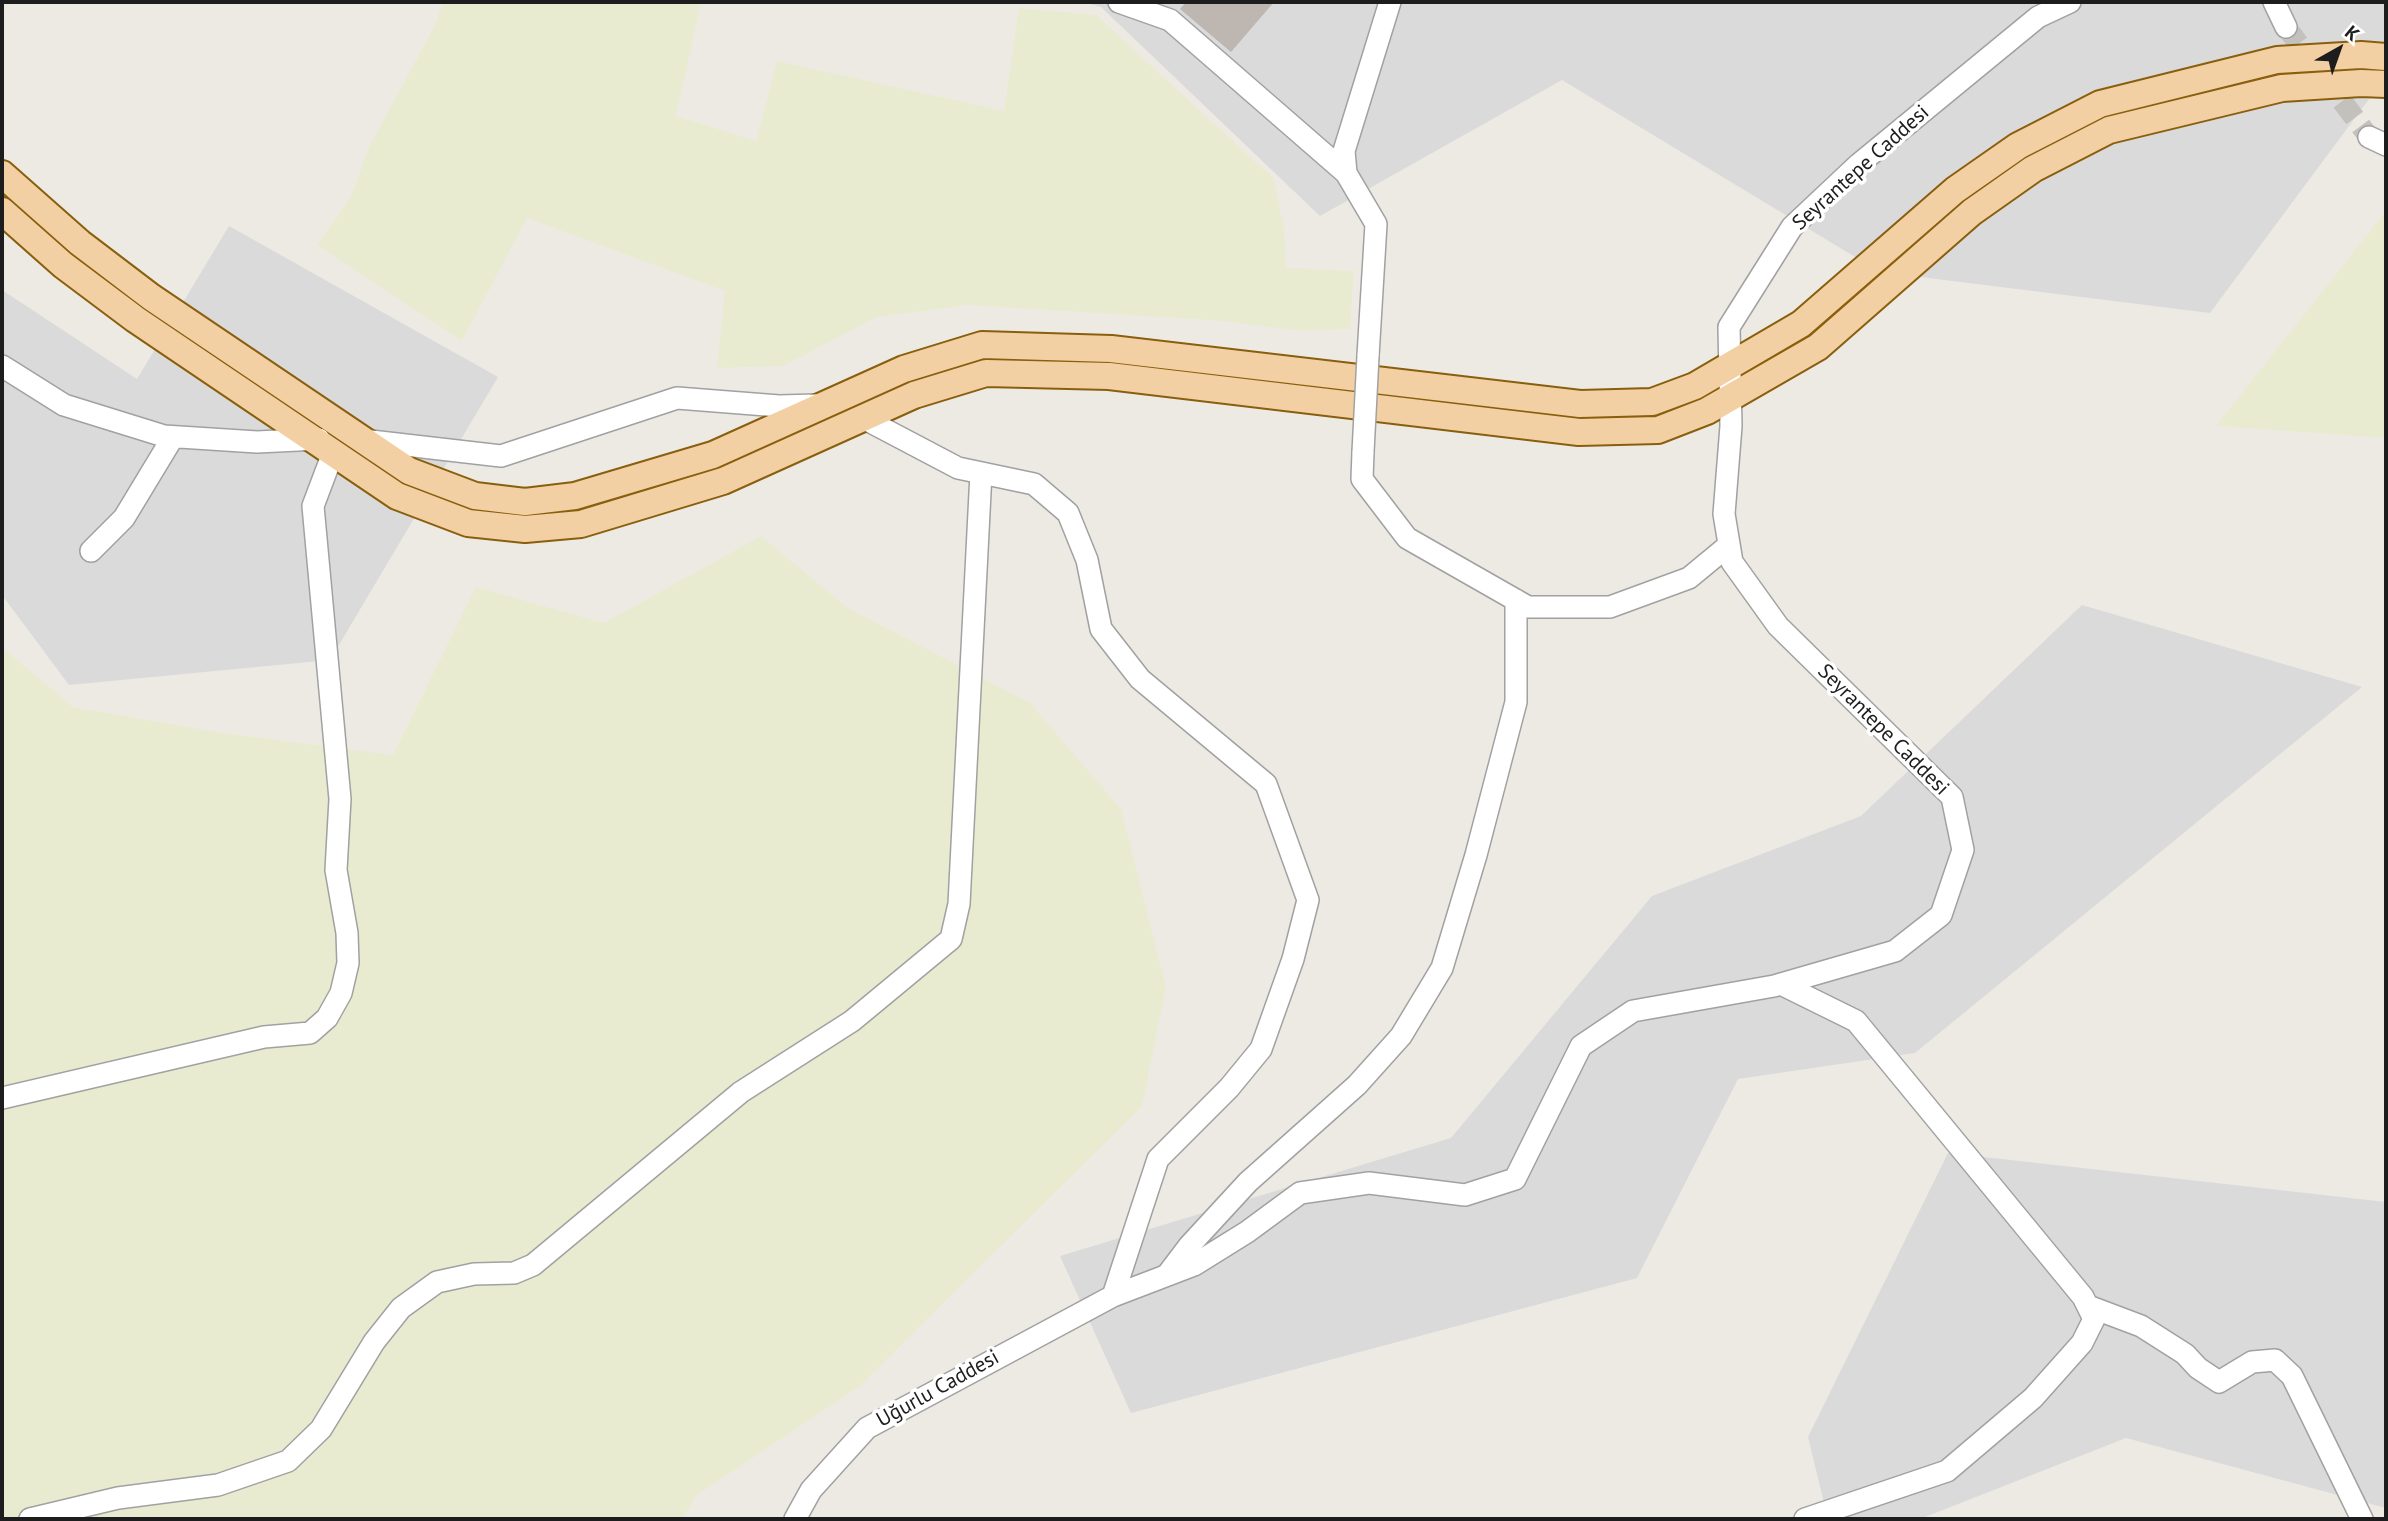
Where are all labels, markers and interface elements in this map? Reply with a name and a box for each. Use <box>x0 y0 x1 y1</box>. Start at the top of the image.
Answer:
north arrow <box>2304 14 2374 84</box>
text: K <box>2340 20 2365 46</box>
street label: Seyrantepe Caddesi <box>1787 100 1935 236</box>
street label: Seyrantepe Caddesi <box>1812 659 1954 801</box>
street label: Uğurlu Caddesi <box>872 1345 1004 1433</box>

